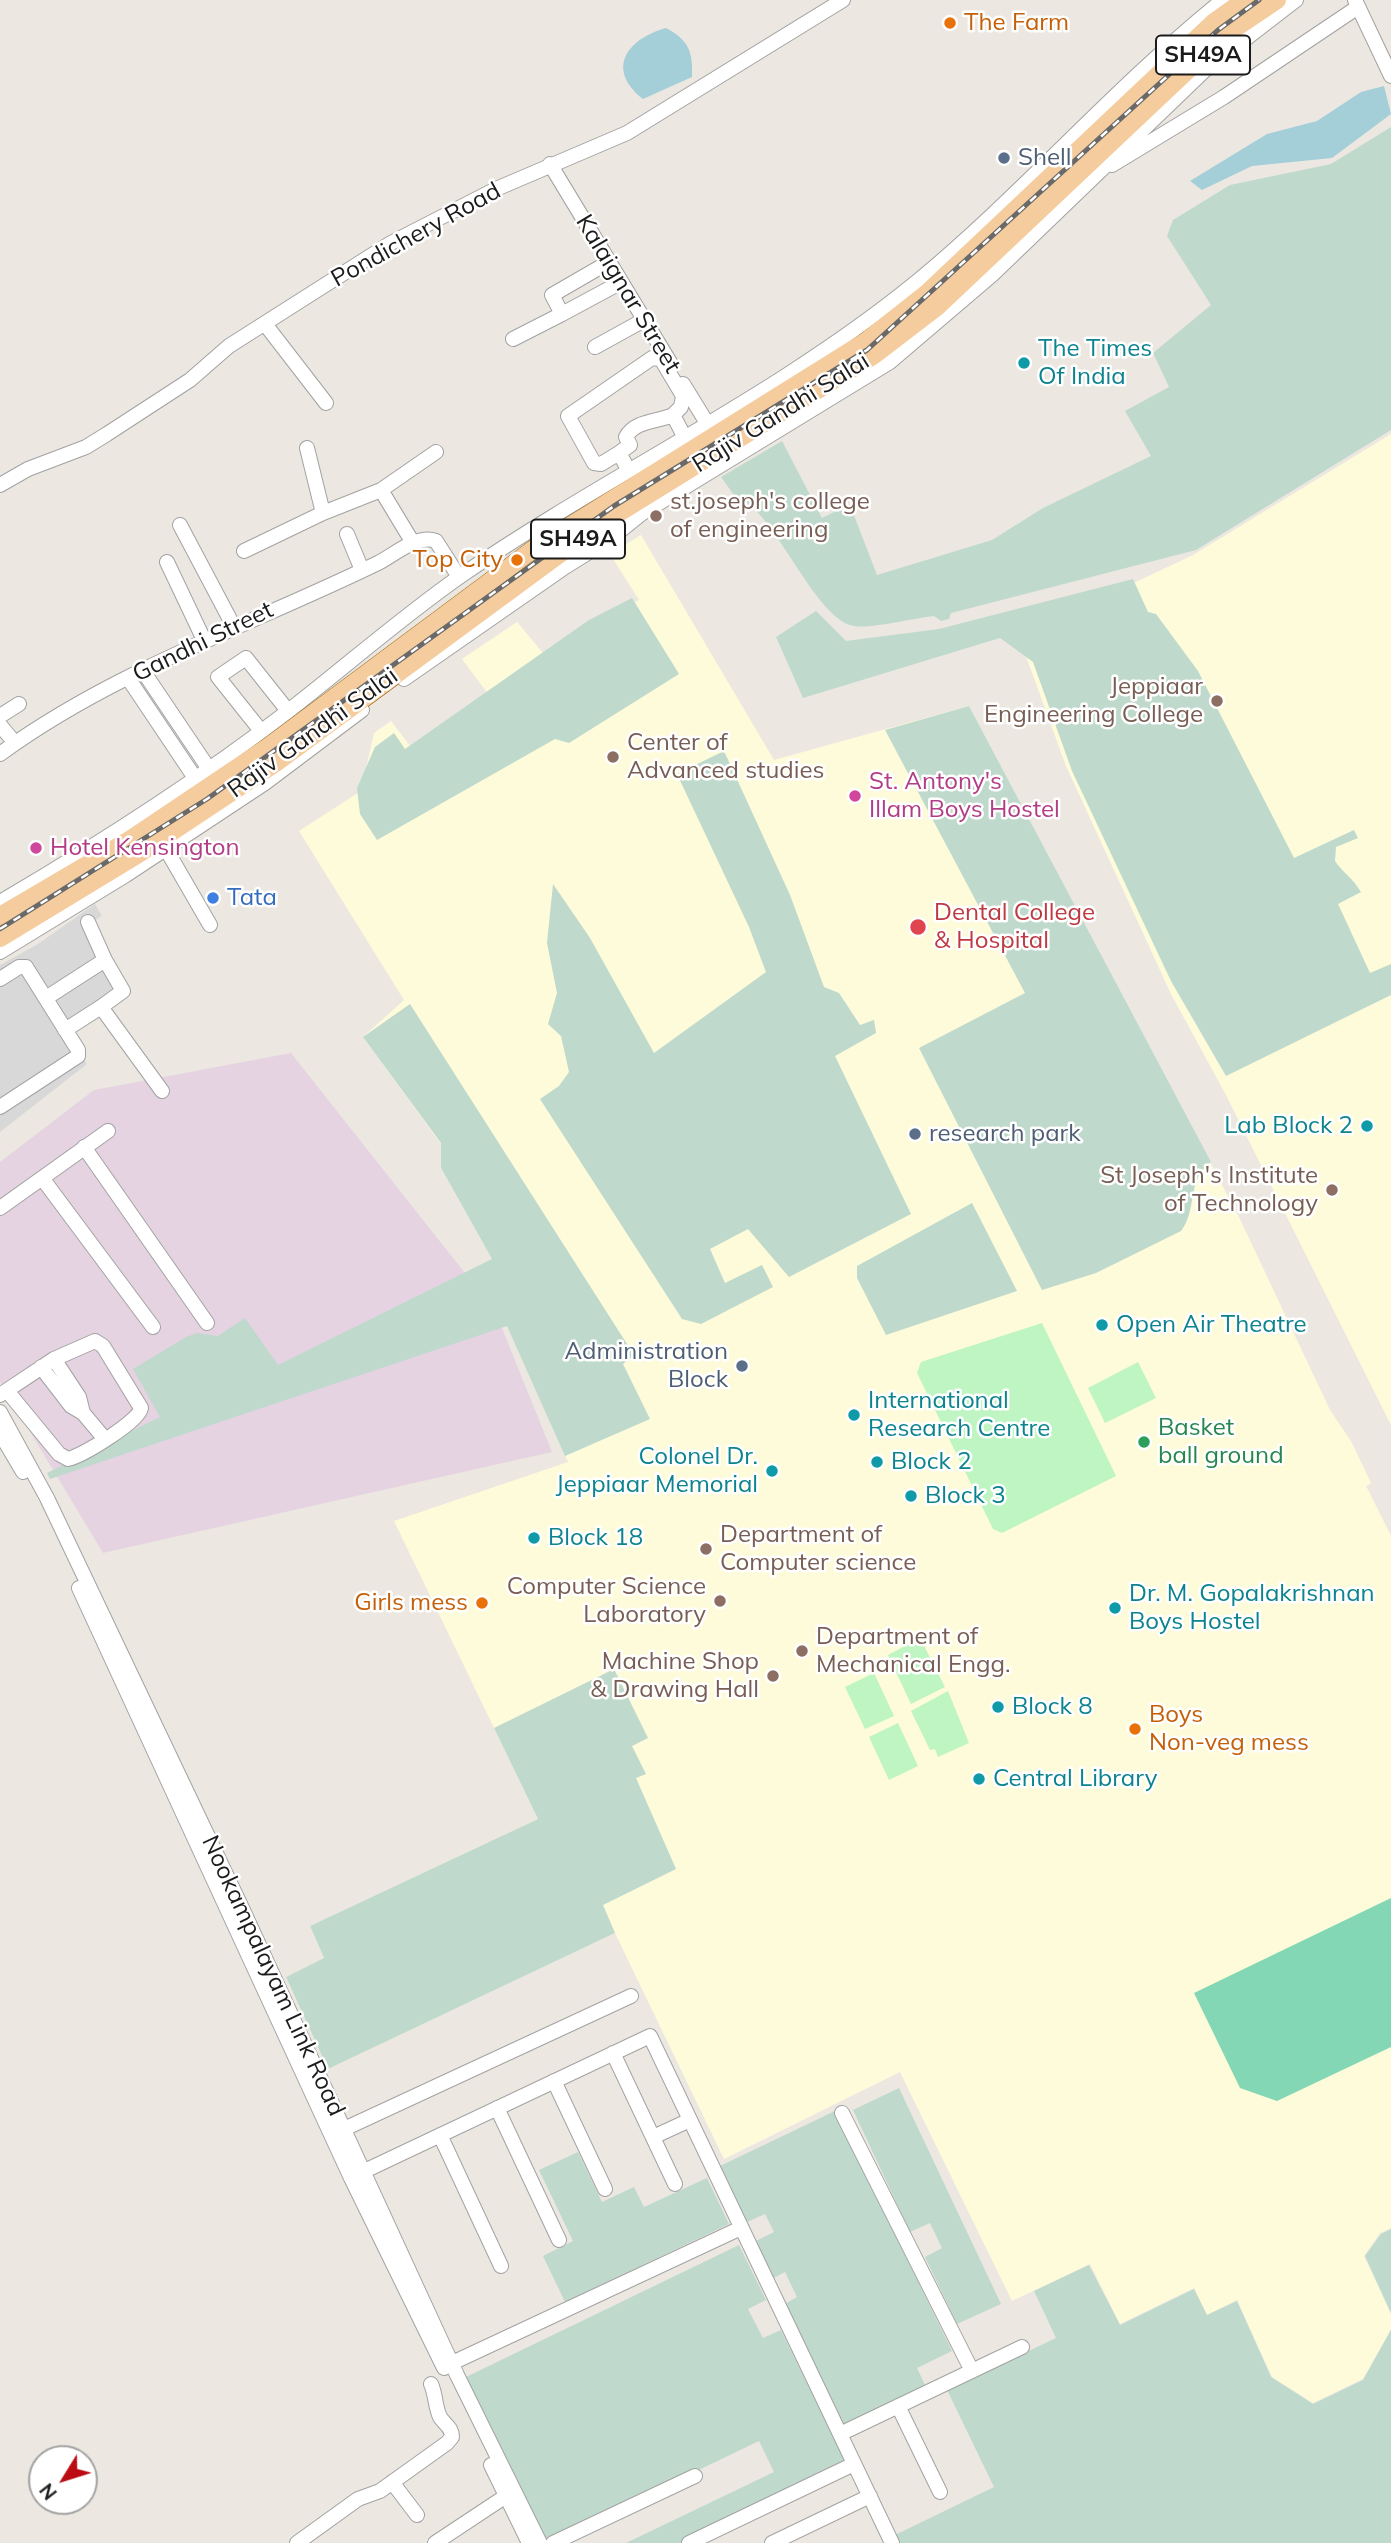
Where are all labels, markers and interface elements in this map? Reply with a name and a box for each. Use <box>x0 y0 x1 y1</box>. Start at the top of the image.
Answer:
place label: The Farm <box>964 9 1069 37</box>
marker: The Farm <box>942 15 958 31</box>
road number: SH49A <box>1156 36 1250 74</box>
place label: Shell <box>1018 144 1071 172</box>
marker: Shell <box>996 150 1012 166</box>
street label: Pondichery Road <box>326 177 506 293</box>
street label: Kalaignar Street <box>569 210 687 378</box>
place label: The Times Of India <box>1038 335 1152 391</box>
street label: Rajiv Gandhi Salai <box>687 347 875 479</box>
marker: The Times Of India <box>1016 355 1032 371</box>
place label: st.joseph's college of engineering <box>670 488 870 544</box>
marker: st.joseph's college of engineering <box>648 508 664 524</box>
road number: SH49A <box>531 520 625 558</box>
place label: Top City <box>413 546 503 574</box>
marker: Top City <box>509 552 525 568</box>
street label: Gandhi Street <box>128 596 278 688</box>
street label: Rajiv Gandhi Salai <box>222 662 404 804</box>
place label: Jeppiaar Engineering College <box>984 673 1203 729</box>
marker: Jeppiaar Engineering College <box>1209 693 1225 709</box>
place label: Center of Advanced studies <box>627 729 824 785</box>
marker: Center of Advanced studies <box>605 749 621 765</box>
place label: St. Antony's Illam Boys Hostel <box>869 768 1060 824</box>
marker: St. Antony's Illam Boys Hostel <box>847 788 863 804</box>
place label: Hotel Kensington <box>50 834 240 862</box>
marker: Hotel Kensington <box>28 840 44 856</box>
place label: Tata <box>227 884 277 912</box>
marker: Tata <box>205 890 221 906</box>
place label: Dental College & Hospital <box>934 899 1095 955</box>
marker: Dental College & Hospital <box>908 917 928 937</box>
place label: Lab Block 2 <box>1224 1112 1353 1140</box>
marker: Lab Block 2 <box>1359 1118 1375 1134</box>
place label: research park <box>929 1120 1081 1148</box>
marker: research park <box>907 1126 923 1142</box>
place label: St Joseph's Institute of Technology <box>1100 1162 1318 1218</box>
marker: St Joseph's Institute of Technology <box>1324 1182 1340 1198</box>
place label: Open Air Theatre <box>1116 1311 1307 1339</box>
marker: Open Air Theatre <box>1094 1317 1110 1333</box>
place label: Administration Block <box>564 1338 728 1394</box>
marker: Administration Block <box>734 1358 750 1374</box>
place label: International Research Centre <box>868 1387 1050 1443</box>
marker: International Research Centre <box>846 1407 862 1423</box>
place label: Basket ball ground <box>1158 1414 1284 1470</box>
marker: Basket ball ground <box>1136 1434 1152 1450</box>
place label: Colonel Dr. Jeppiaar Memorial <box>556 1443 758 1499</box>
place label: Block 2 <box>891 1448 972 1476</box>
marker: Block 2 <box>869 1454 885 1470</box>
marker: Colonel Dr. Jeppiaar Memorial <box>764 1463 780 1479</box>
place label: Block 3 <box>925 1482 1006 1510</box>
marker: Block 3 <box>903 1488 919 1504</box>
place label: Department of Computer science <box>720 1521 916 1577</box>
place label: Block 18 <box>548 1524 643 1552</box>
marker: Block 18 <box>526 1530 542 1546</box>
marker: Department of Computer science <box>698 1541 714 1557</box>
place label: Computer Science Laboratory <box>507 1573 706 1629</box>
place label: Dr. M. Gopalakrishnan Boys Hostel <box>1129 1580 1375 1636</box>
place label: Girls mess <box>354 1589 468 1617</box>
marker: Computer Science Laboratory <box>712 1593 728 1609</box>
marker: Girls mess <box>474 1595 490 1611</box>
marker: Dr. M. Gopalakrishnan Boys Hostel <box>1107 1600 1123 1616</box>
place label: Department of Mechanical Engg. <box>816 1623 1011 1679</box>
marker: Department of Mechanical Engg. <box>794 1643 810 1659</box>
place label: Machine Shop & Drawing Hall <box>590 1648 759 1704</box>
marker: Machine Shop & Drawing Hall <box>765 1668 781 1684</box>
place label: Block 8 <box>1012 1693 1093 1721</box>
marker: Block 8 <box>990 1699 1006 1715</box>
place label: Boys Non-veg mess <box>1149 1701 1309 1757</box>
marker: Boys Non-veg mess <box>1127 1721 1143 1737</box>
place label: Central Library <box>993 1765 1157 1793</box>
marker: Central Library <box>971 1771 987 1787</box>
street label: Nookampalayam Link Road <box>195 1831 351 2121</box>
north arrow <box>28 2445 98 2515</box>
text: N <box>34 2479 62 2505</box>

